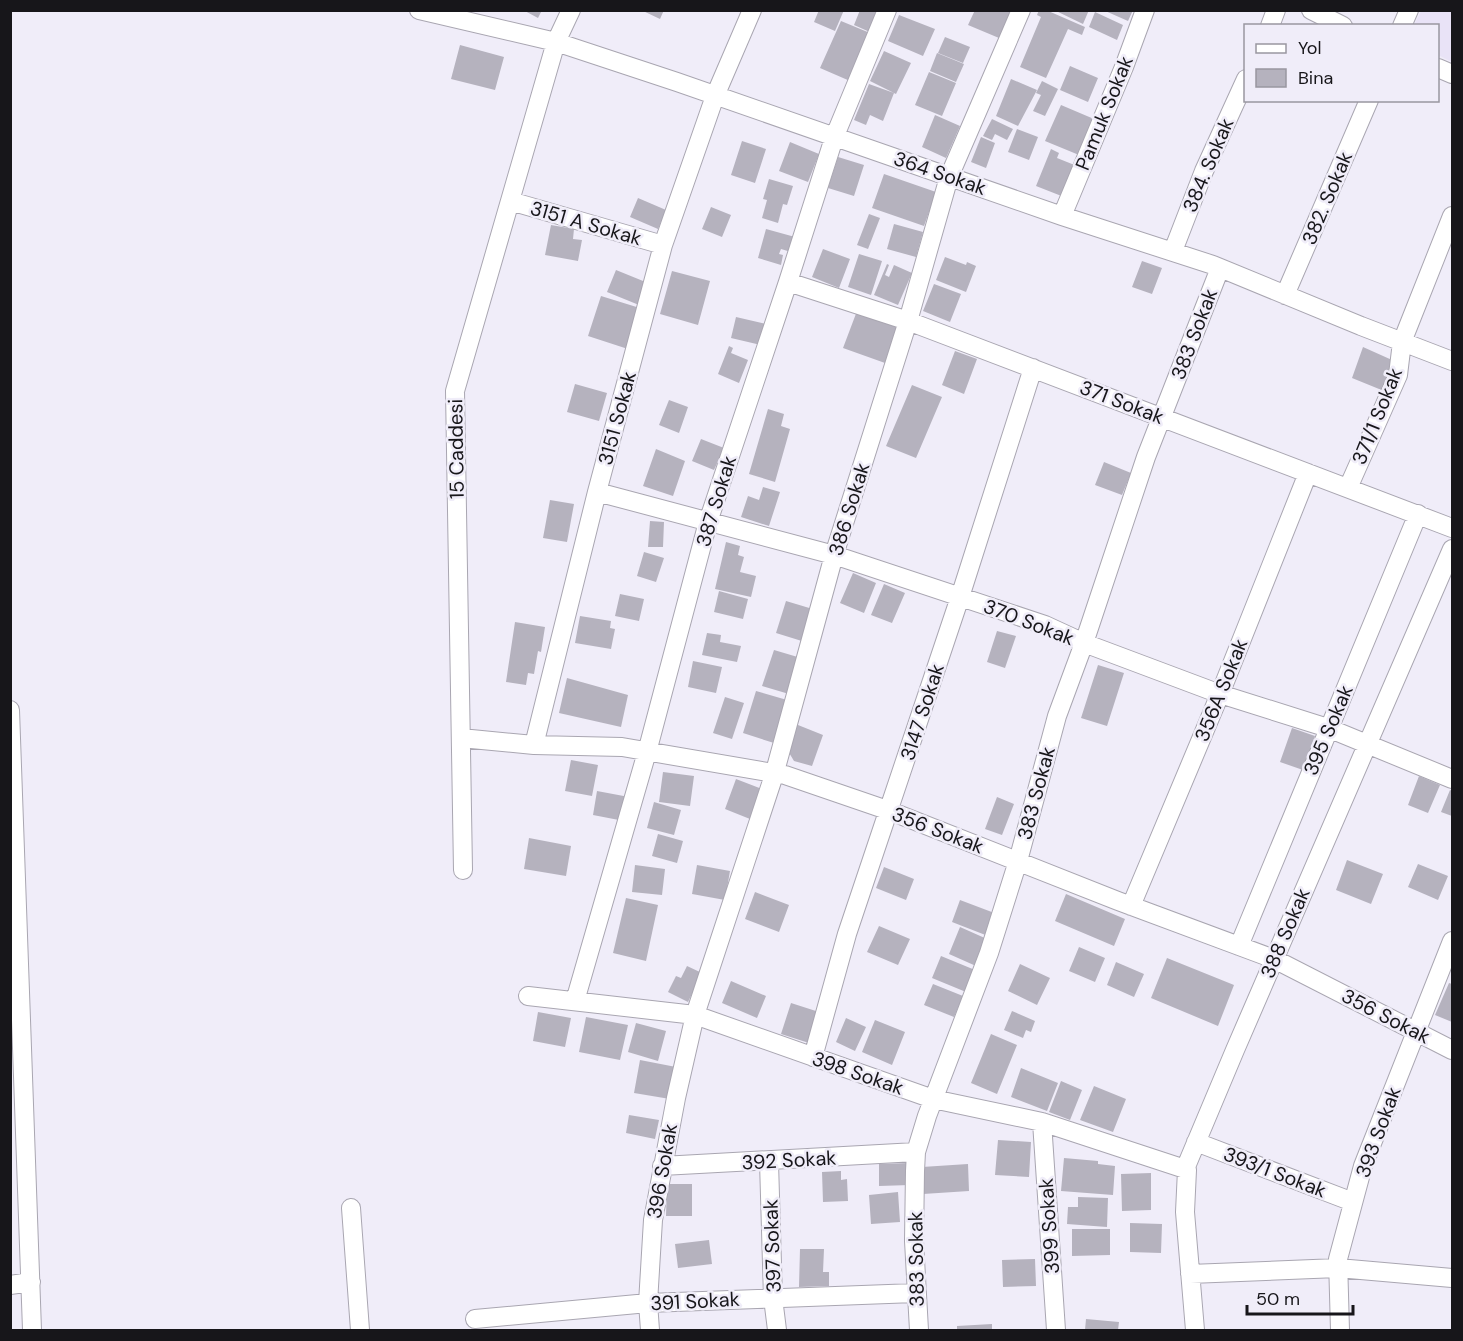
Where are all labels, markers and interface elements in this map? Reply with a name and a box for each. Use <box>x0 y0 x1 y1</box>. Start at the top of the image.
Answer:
legend <box>1244 24 1439 102</box>
text: Yol <box>1298 36 1322 60</box>
street label: Pamuk Sokak <box>1069 52 1139 174</box>
text: Bina <box>1298 66 1333 90</box>
street label: 384. Sokak <box>1177 114 1239 216</box>
street label: 364 Sokak <box>890 145 990 201</box>
street label: 382. Sokak <box>1296 147 1358 249</box>
street label: 3151 A Sokak <box>527 195 645 251</box>
street label: 383 Sokak <box>1165 285 1223 383</box>
street label: 371/1 Sokak <box>1346 364 1408 468</box>
street label: 3151 Sokak <box>592 368 642 468</box>
street label: 371 Sokak <box>1076 374 1168 430</box>
street label: 15 Caddesi <box>442 399 470 499</box>
street label: 387 Sokak <box>690 452 742 550</box>
street label: 386 Sokak <box>822 459 876 559</box>
street label: 370 Sokak <box>980 593 1078 651</box>
street label: 356A Sokak <box>1189 635 1253 745</box>
street label: 3147 Sokak <box>894 660 950 764</box>
street label: 395 Sokak <box>1297 681 1359 779</box>
street label: 383 Sokak <box>1011 743 1061 843</box>
street label: 356 Sokak <box>888 801 988 859</box>
street label: 388 Sokak <box>1254 884 1316 982</box>
street label: 356 Sokak <box>1337 983 1435 1049</box>
street label: 398 Sokak <box>809 1045 907 1101</box>
street label: 393 Sokak <box>1350 1083 1406 1181</box>
street label: 396 Sokak <box>641 1121 683 1221</box>
street label: 393/1 Sokak <box>1220 1140 1330 1204</box>
street label: 392 Sokak <box>741 1145 837 1175</box>
street label: 399 Sokak <box>1033 1177 1065 1275</box>
street label: 397 Sokak <box>757 1199 787 1293</box>
street label: 383 Sokak <box>902 1211 930 1307</box>
scale bar <box>1247 1278 1354 1316</box>
street label: 391 Sokak <box>650 1286 740 1316</box>
text: 50 m <box>1256 1287 1300 1311</box>

